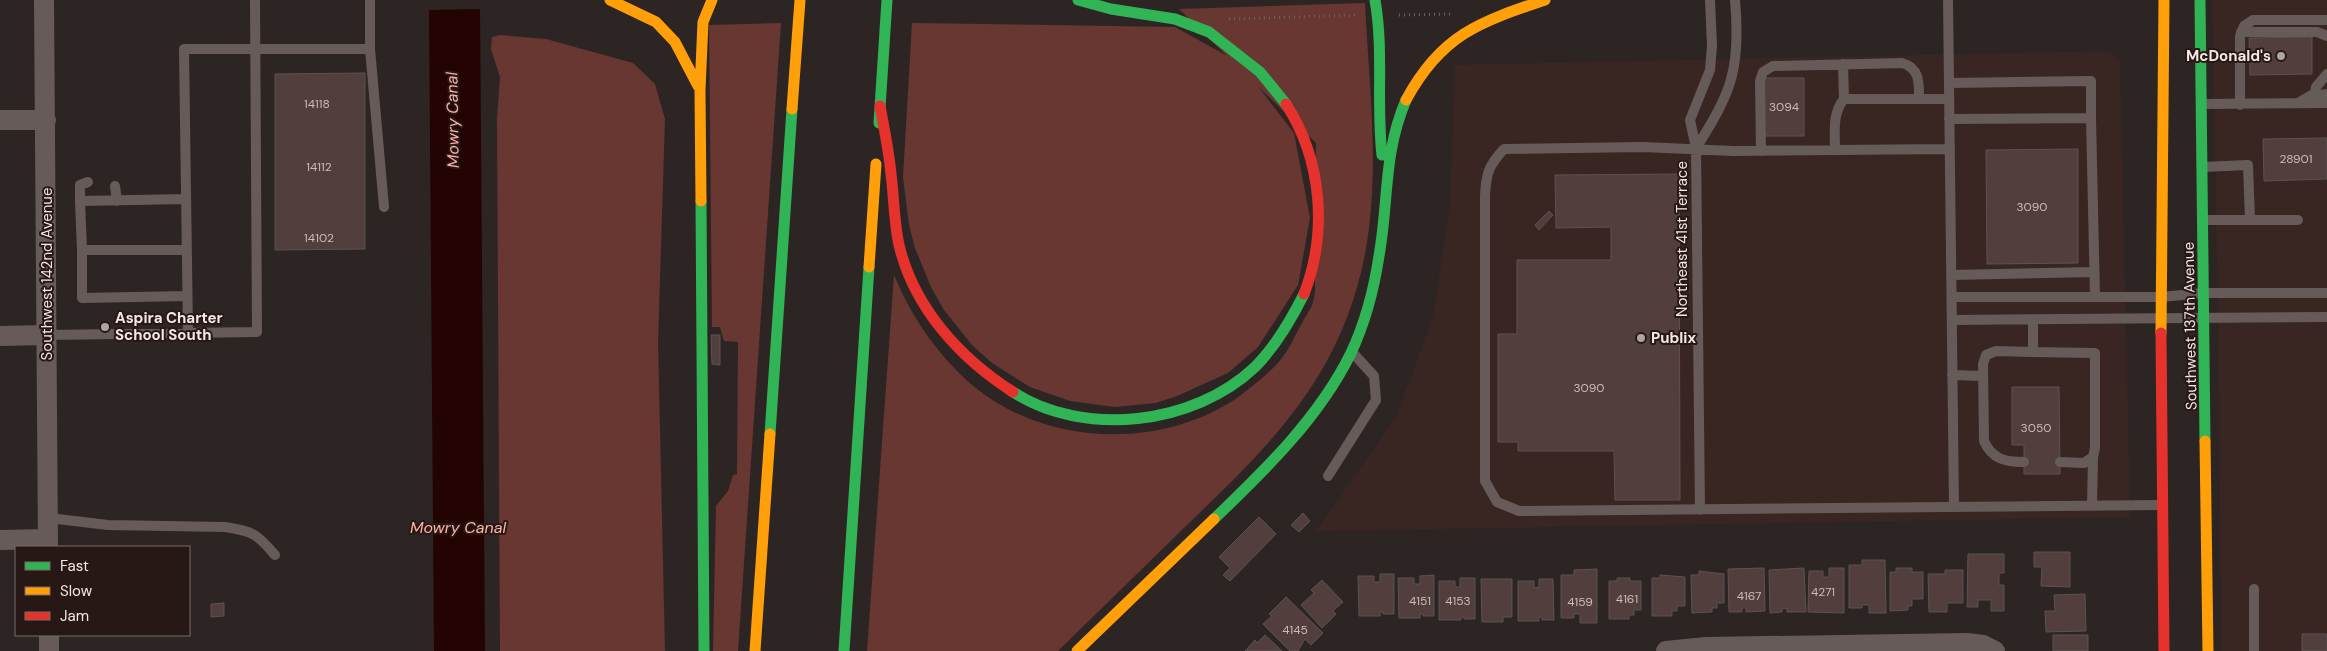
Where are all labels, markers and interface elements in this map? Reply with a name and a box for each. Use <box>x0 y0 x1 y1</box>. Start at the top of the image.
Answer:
place label: McDonald's <box>2186 46 2271 66</box>
marker: McDonald's <box>2275 50 2287 62</box>
water label: Mowry Canal <box>441 71 464 168</box>
house number: 14118 <box>304 96 330 112</box>
house number: 3094 <box>1769 99 1799 115</box>
house number: 28901 <box>2279 151 2313 167</box>
house number: 14112 <box>306 159 332 175</box>
street label: Northeast 41st Terrace <box>1672 161 1692 317</box>
street label: Southwest 142nd Avenue <box>37 188 57 360</box>
house number: 3090 <box>2016 199 2048 215</box>
house number: 14102 <box>304 230 334 246</box>
street label: Southwest 137th Avenue <box>2179 242 2201 410</box>
place label: Aspira Charter School South <box>115 308 223 345</box>
marker: Aspira Charter School South <box>99 321 111 333</box>
place label: Publix <box>1651 328 1696 348</box>
marker: Publix <box>1635 332 1647 344</box>
house number: 3090 <box>1573 380 1605 396</box>
house number: 3050 <box>2021 420 2051 436</box>
water label: Mowry Canal <box>410 517 506 538</box>
legend <box>15 546 190 636</box>
text: Fast <box>60 556 89 576</box>
text: Slow <box>60 581 93 601</box>
house number: 4271 <box>1811 584 1835 600</box>
house number: 4167 <box>1737 588 1761 604</box>
house number: 4161 <box>1616 591 1638 607</box>
house number: 4151 <box>1409 593 1431 609</box>
house number: 4153 <box>1445 593 1471 609</box>
house number: 4159 <box>1567 594 1593 610</box>
text: Jam <box>60 606 89 626</box>
house number: 4145 <box>1282 622 1308 638</box>

